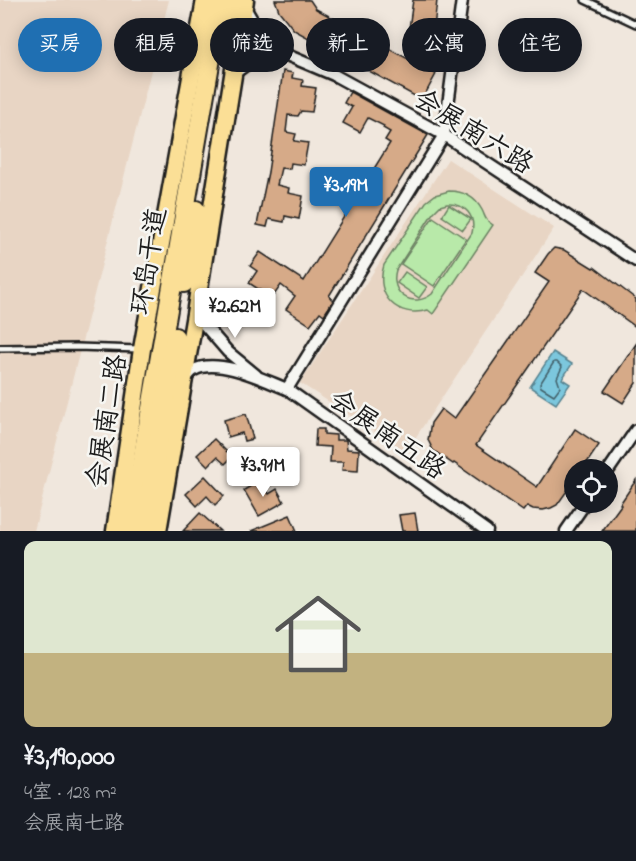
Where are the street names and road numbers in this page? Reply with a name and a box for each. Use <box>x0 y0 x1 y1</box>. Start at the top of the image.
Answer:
street label: 会展南六路 <box>405 81 540 185</box>
street label: 环岛干道 <box>123 205 178 318</box>
street label: 会展南二路 <box>79 352 138 491</box>
street label: 会展南五路 <box>320 381 453 491</box>

